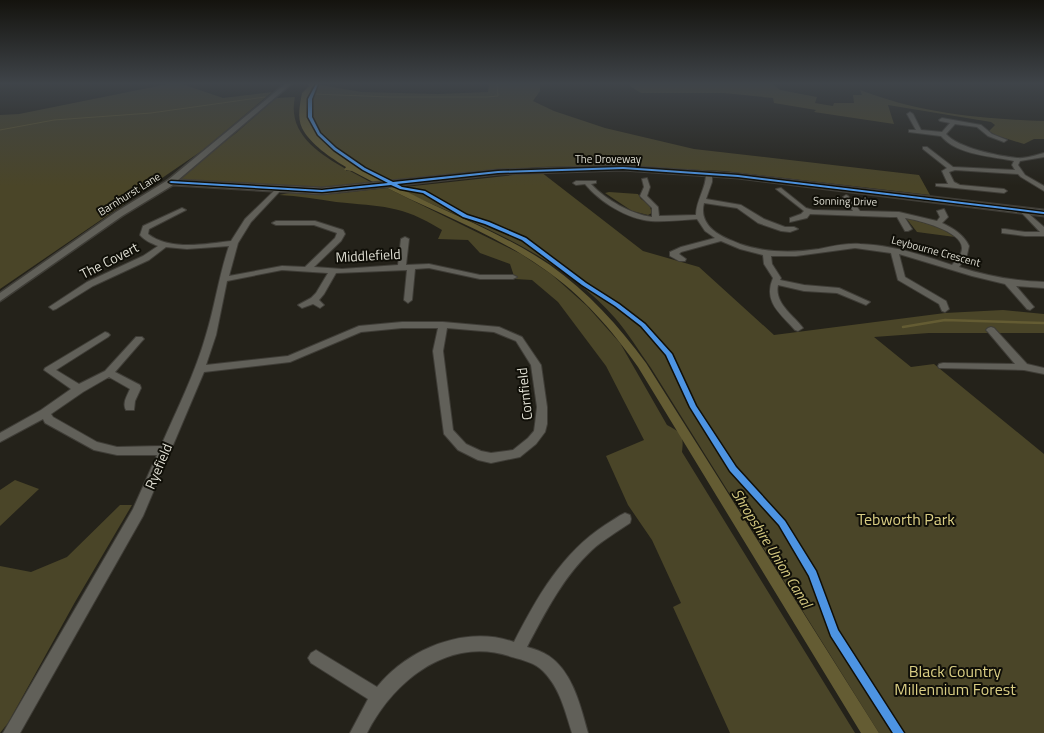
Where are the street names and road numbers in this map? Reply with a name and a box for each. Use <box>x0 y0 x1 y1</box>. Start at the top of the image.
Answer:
street label: The Droveway <box>575 151 642 167</box>
street label: Barnhurst Lane <box>95 168 164 220</box>
street label: Sonning Drive <box>813 192 878 210</box>
street label: Leybourne Crescent <box>890 231 982 271</box>
street label: The Covert <box>76 236 142 284</box>
street label: Middlefield <box>335 243 401 267</box>
street label: Cornfield <box>511 367 537 421</box>
street label: Ryefield <box>139 440 177 492</box>

